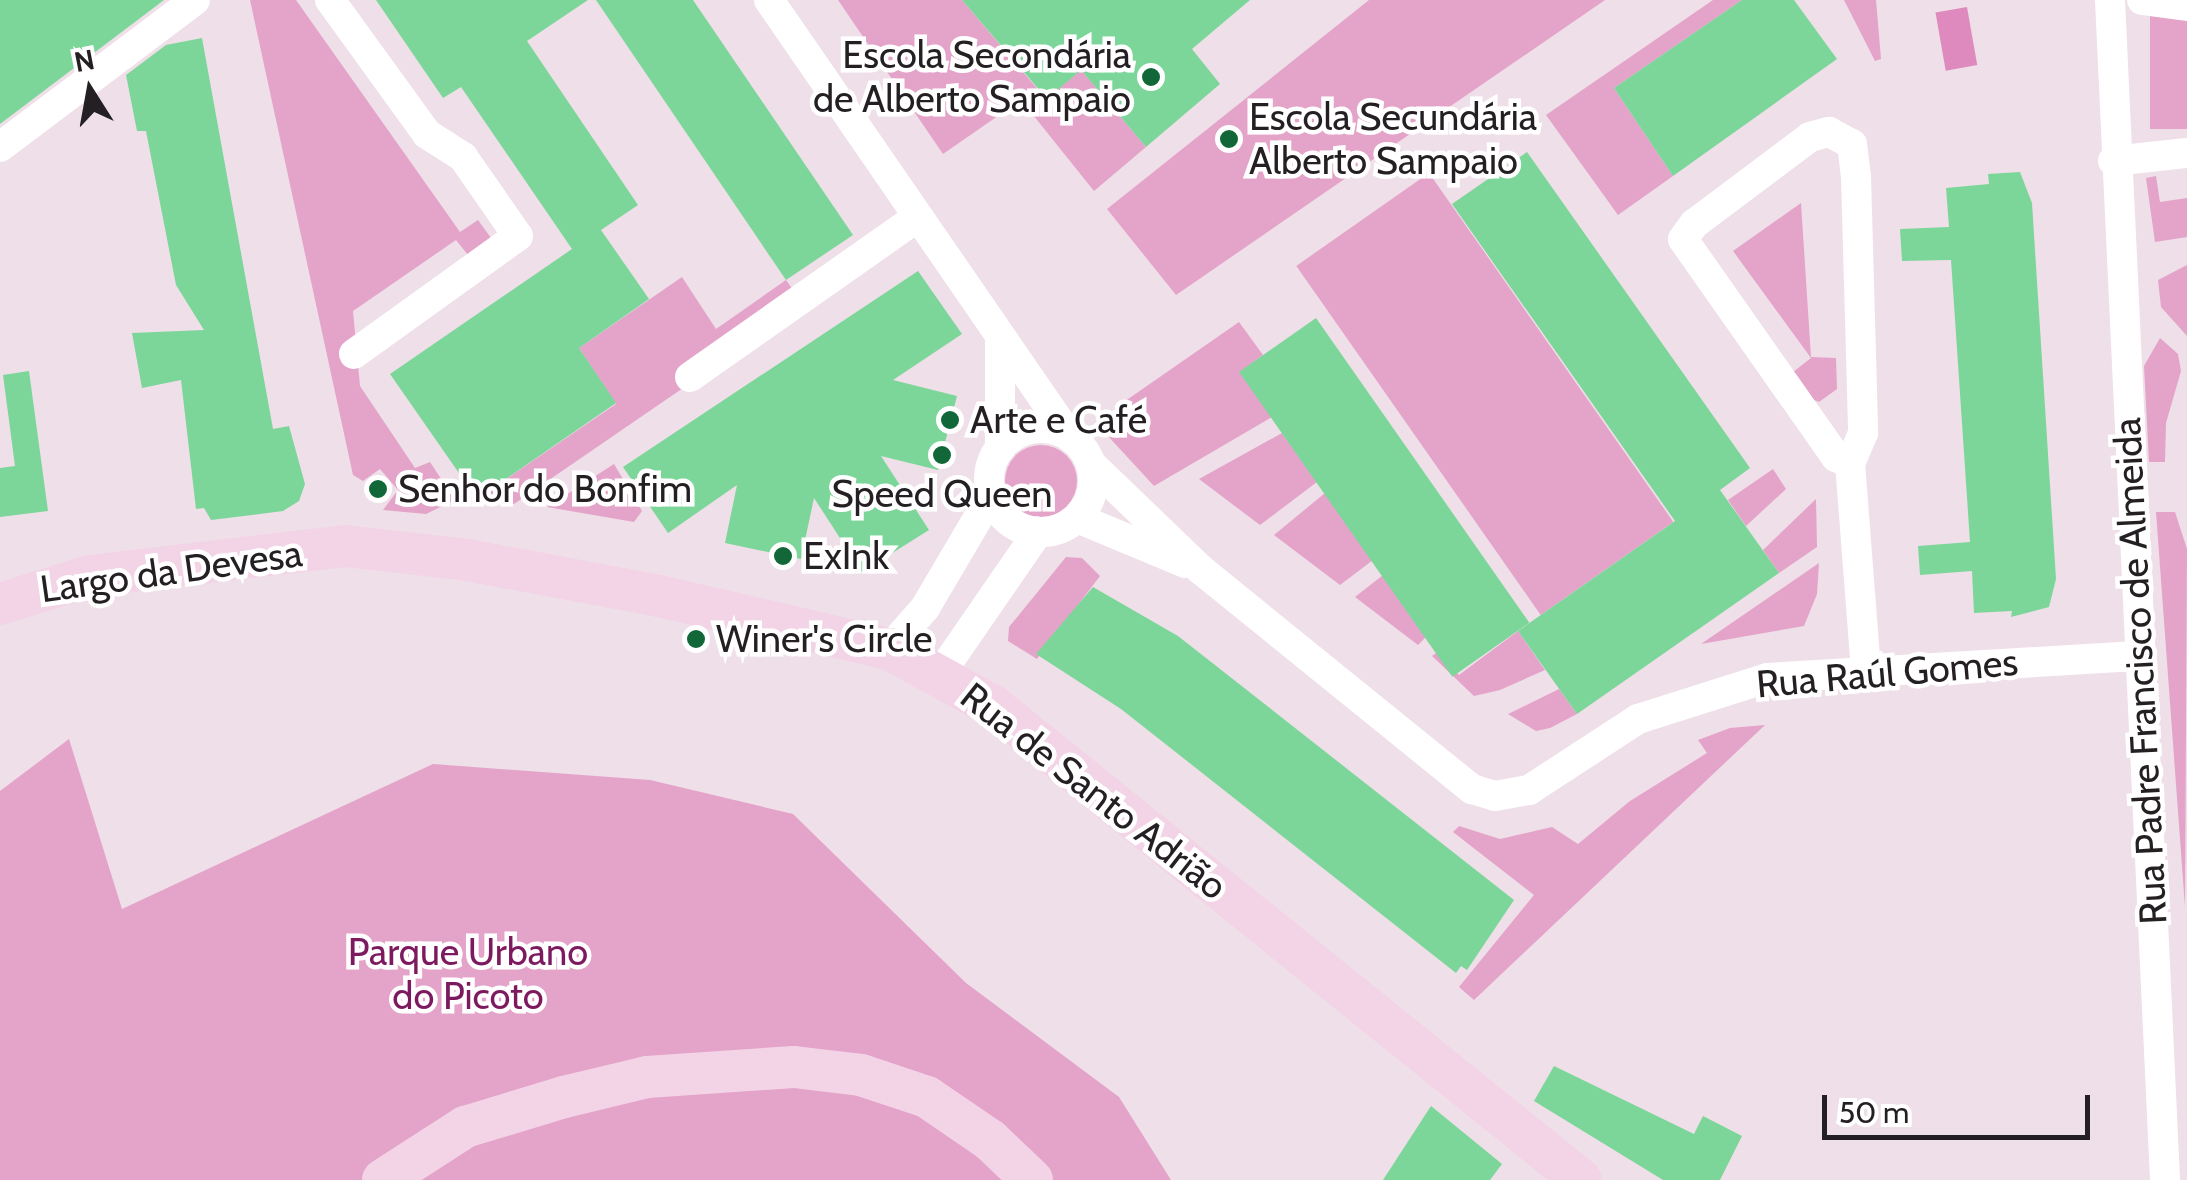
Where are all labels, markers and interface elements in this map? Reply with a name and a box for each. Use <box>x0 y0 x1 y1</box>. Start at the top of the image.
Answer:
place label: Escola Secondária de Alberto Sampaio <box>813 32 1131 121</box>
north arrow <box>40 40 140 140</box>
text: N <box>71 42 97 79</box>
marker: Escola Secondária de Alberto Sampaio <box>1140 66 1162 88</box>
place label: Escola Secundária Alberto Sampaio <box>1249 94 1537 183</box>
marker: Escola Secundária Alberto Sampaio <box>1218 128 1240 150</box>
place label: Arte e Café <box>970 397 1147 443</box>
marker: Arte e Café <box>939 409 961 431</box>
street label: Rua Padre Francisco de Almeida <box>2104 416 2176 926</box>
marker: Speed Queen <box>931 444 953 466</box>
place label: Senhor do Bonfim <box>398 466 692 512</box>
place label: Speed Queen <box>832 471 1052 517</box>
marker: Senhor do Bonfim <box>367 478 389 500</box>
street label: Largo da Devesa <box>37 530 305 612</box>
place label: ExInk <box>803 533 889 579</box>
marker: ExInk <box>772 545 794 567</box>
place label: Winer's Circle <box>716 616 933 662</box>
marker: Winer's Circle <box>685 628 707 650</box>
street label: Rua Raúl Gomes <box>1754 639 2020 707</box>
street label: Rua de Santo Adrião <box>952 673 1236 909</box>
park label: Parque Urbano do Picoto <box>348 929 588 1018</box>
scale bar <box>1827 1075 2094 1137</box>
text: 50 m <box>1839 1094 1909 1131</box>

